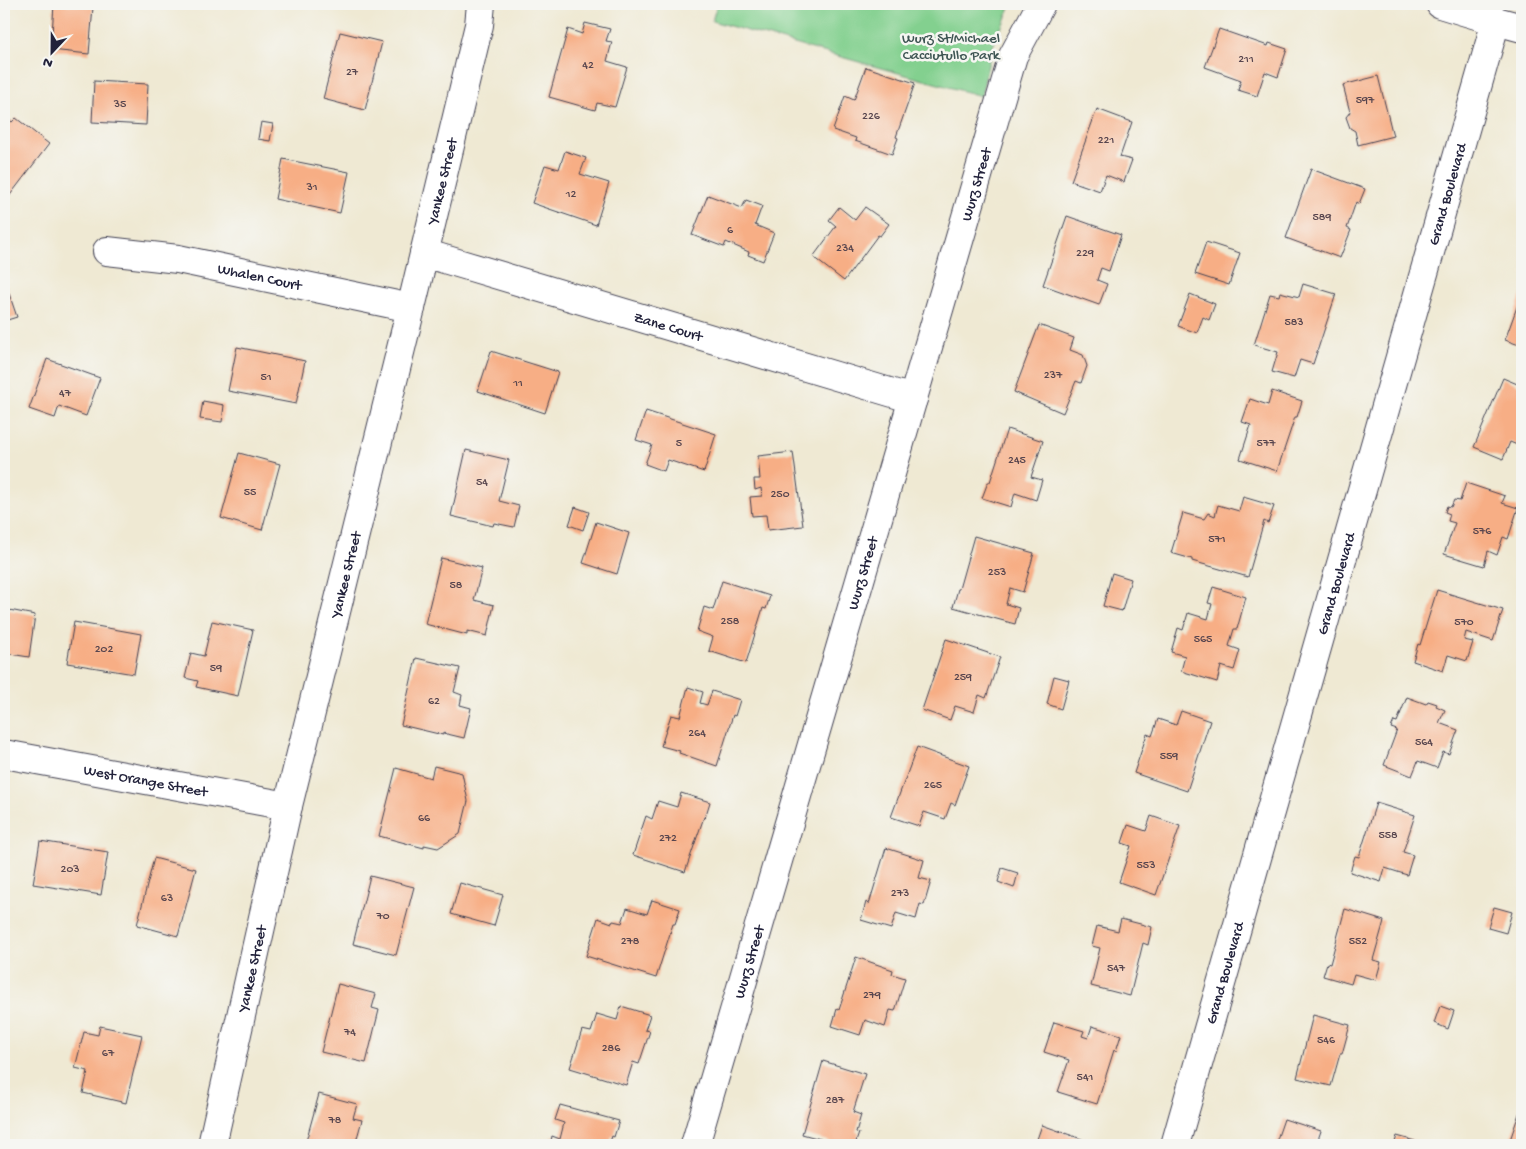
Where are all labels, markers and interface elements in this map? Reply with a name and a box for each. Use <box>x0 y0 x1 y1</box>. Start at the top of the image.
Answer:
north arrow <box>28 28 78 78</box>
park label: Wurz St/Michael Cacciutullo Park <box>902 30 1001 65</box>
text: N <box>41 52 55 71</box>
house number: 211 <box>1238 53 1254 67</box>
house number: 42 <box>582 59 594 73</box>
house number: 27 <box>346 66 359 80</box>
house number: 597 <box>1356 94 1375 108</box>
house number: 35 <box>113 98 126 112</box>
house number: 226 <box>862 110 881 124</box>
house number: 221 <box>1098 134 1114 148</box>
street label: Yankee Street <box>424 135 463 228</box>
street label: Grand Boulevard <box>1425 140 1472 248</box>
street label: Wurz Street <box>958 144 997 223</box>
house number: 31 <box>305 181 318 195</box>
house number: 12 <box>565 188 576 202</box>
house number: 589 <box>1313 211 1331 225</box>
house number: 6 <box>727 224 734 238</box>
house number: 234 <box>836 242 854 256</box>
house number: 229 <box>1076 247 1094 261</box>
street label: Whalen Court <box>216 261 305 296</box>
street label: Zane Court <box>631 309 706 347</box>
house number: 583 <box>1284 316 1304 330</box>
house number: 237 <box>1044 369 1063 383</box>
house number: 51 <box>260 371 272 385</box>
house number: 11 <box>512 377 523 391</box>
house number: 47 <box>59 387 72 401</box>
house number: 5 <box>676 437 682 451</box>
house number: 577 <box>1257 437 1276 451</box>
house number: 245 <box>1008 454 1026 468</box>
house number: 54 <box>476 476 488 490</box>
house number: 55 <box>244 486 256 500</box>
house number: 250 <box>770 488 790 502</box>
house number: 576 <box>1473 525 1492 539</box>
street label: Yankee Street <box>327 528 367 622</box>
street label: Grand Boulevard <box>1314 530 1361 637</box>
street label: Wurz Street <box>845 533 884 612</box>
house number: 571 <box>1208 533 1226 547</box>
house number: 253 <box>988 566 1006 580</box>
house number: 58 <box>450 579 463 593</box>
house number: 258 <box>721 615 740 629</box>
house number: 570 <box>1454 616 1474 630</box>
house number: 565 <box>1194 633 1212 647</box>
house number: 202 <box>95 643 113 657</box>
house number: 59 <box>210 662 222 676</box>
house number: 259 <box>954 671 972 685</box>
house number: 62 <box>428 695 440 709</box>
house number: 264 <box>688 727 706 741</box>
house number: 564 <box>1415 736 1433 750</box>
house number: 559 <box>1160 750 1178 764</box>
street label: West Orange Street <box>82 762 210 802</box>
house number: 265 <box>924 779 942 793</box>
house number: 66 <box>418 812 431 826</box>
house number: 558 <box>1378 829 1398 843</box>
house number: 272 <box>659 832 677 846</box>
house number: 553 <box>1137 859 1155 873</box>
house number: 203 <box>61 863 79 877</box>
house number: 273 <box>891 887 909 901</box>
house number: 63 <box>161 892 173 906</box>
house number: 70 <box>375 910 390 924</box>
street label: Grand Boulevard <box>1203 919 1250 1027</box>
street label: Yankee Street <box>235 922 272 1016</box>
street label: Wurz Street <box>731 922 770 1001</box>
house number: 278 <box>621 935 640 949</box>
house number: 552 <box>1349 935 1367 949</box>
house number: 547 <box>1107 962 1126 976</box>
house number: 279 <box>863 989 881 1003</box>
house number: 74 <box>343 1026 356 1040</box>
house number: 546 <box>1317 1034 1336 1048</box>
house number: 286 <box>602 1042 621 1056</box>
house number: 67 <box>102 1047 115 1061</box>
house number: 541 <box>1077 1071 1094 1085</box>
house number: 287 <box>826 1094 845 1108</box>
house number: 78 <box>328 1114 342 1128</box>

